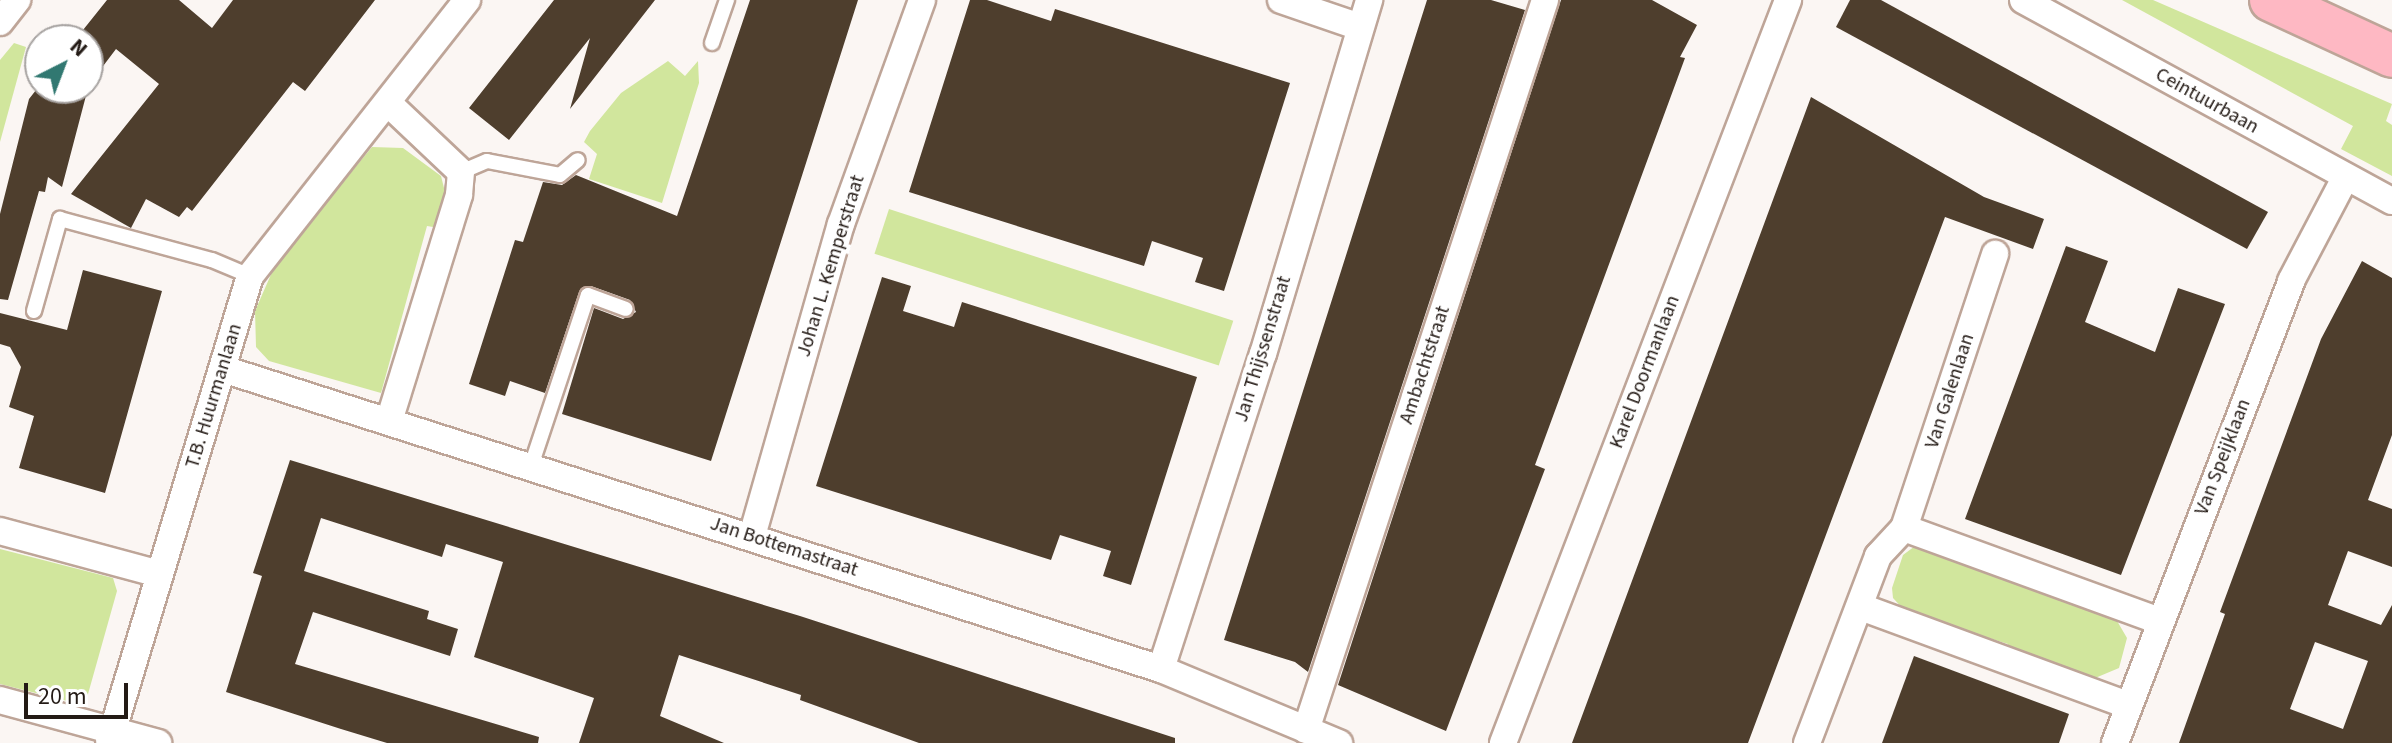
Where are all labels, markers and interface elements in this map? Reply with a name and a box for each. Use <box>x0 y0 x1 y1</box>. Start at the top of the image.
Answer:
north arrow <box>24 24 104 104</box>
text: N <box>63 31 95 64</box>
street label: Ceintuurbaan <box>2151 63 2263 139</box>
street label: Johan L. Kemperstraat <box>792 172 870 360</box>
street label: Jan Thijssenstraat <box>1229 273 1297 425</box>
street label: Karel Doormanlaan <box>1605 292 1685 452</box>
street label: Ambachtstraat <box>1395 303 1455 427</box>
street label: T.B. Huurmanlaan <box>181 321 247 471</box>
street label: Van Galenlaan <box>1920 330 1980 452</box>
street label: Van Speijklaan <box>2190 396 2256 518</box>
street label: Jan Bottemastraat <box>707 512 861 582</box>
scale bar <box>28 667 132 717</box>
text: 20 m <box>38 679 87 714</box>

